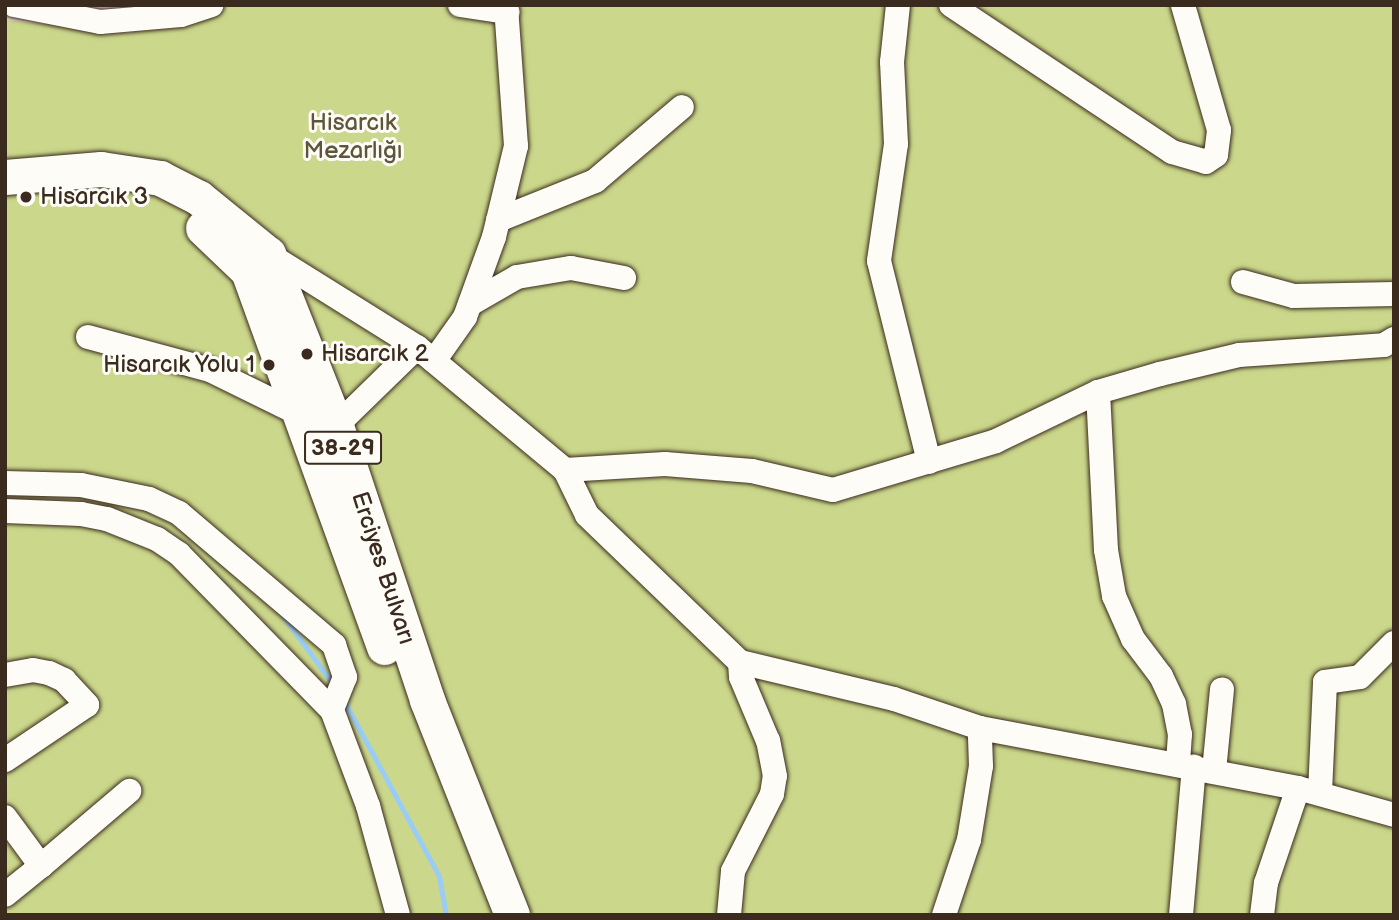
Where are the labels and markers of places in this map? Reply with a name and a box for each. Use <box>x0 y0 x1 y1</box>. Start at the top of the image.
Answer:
place label: Hisarcık 3 <box>40 183 148 211</box>
marker: Hisarcık 3 <box>18 189 34 205</box>
place label: Hisarcık 2 <box>321 340 429 368</box>
marker: Hisarcık 2 <box>299 346 315 362</box>
place label: Hisarcık Yolu 1 <box>101 351 255 379</box>
marker: Hisarcık Yolu 1 <box>261 357 277 373</box>

